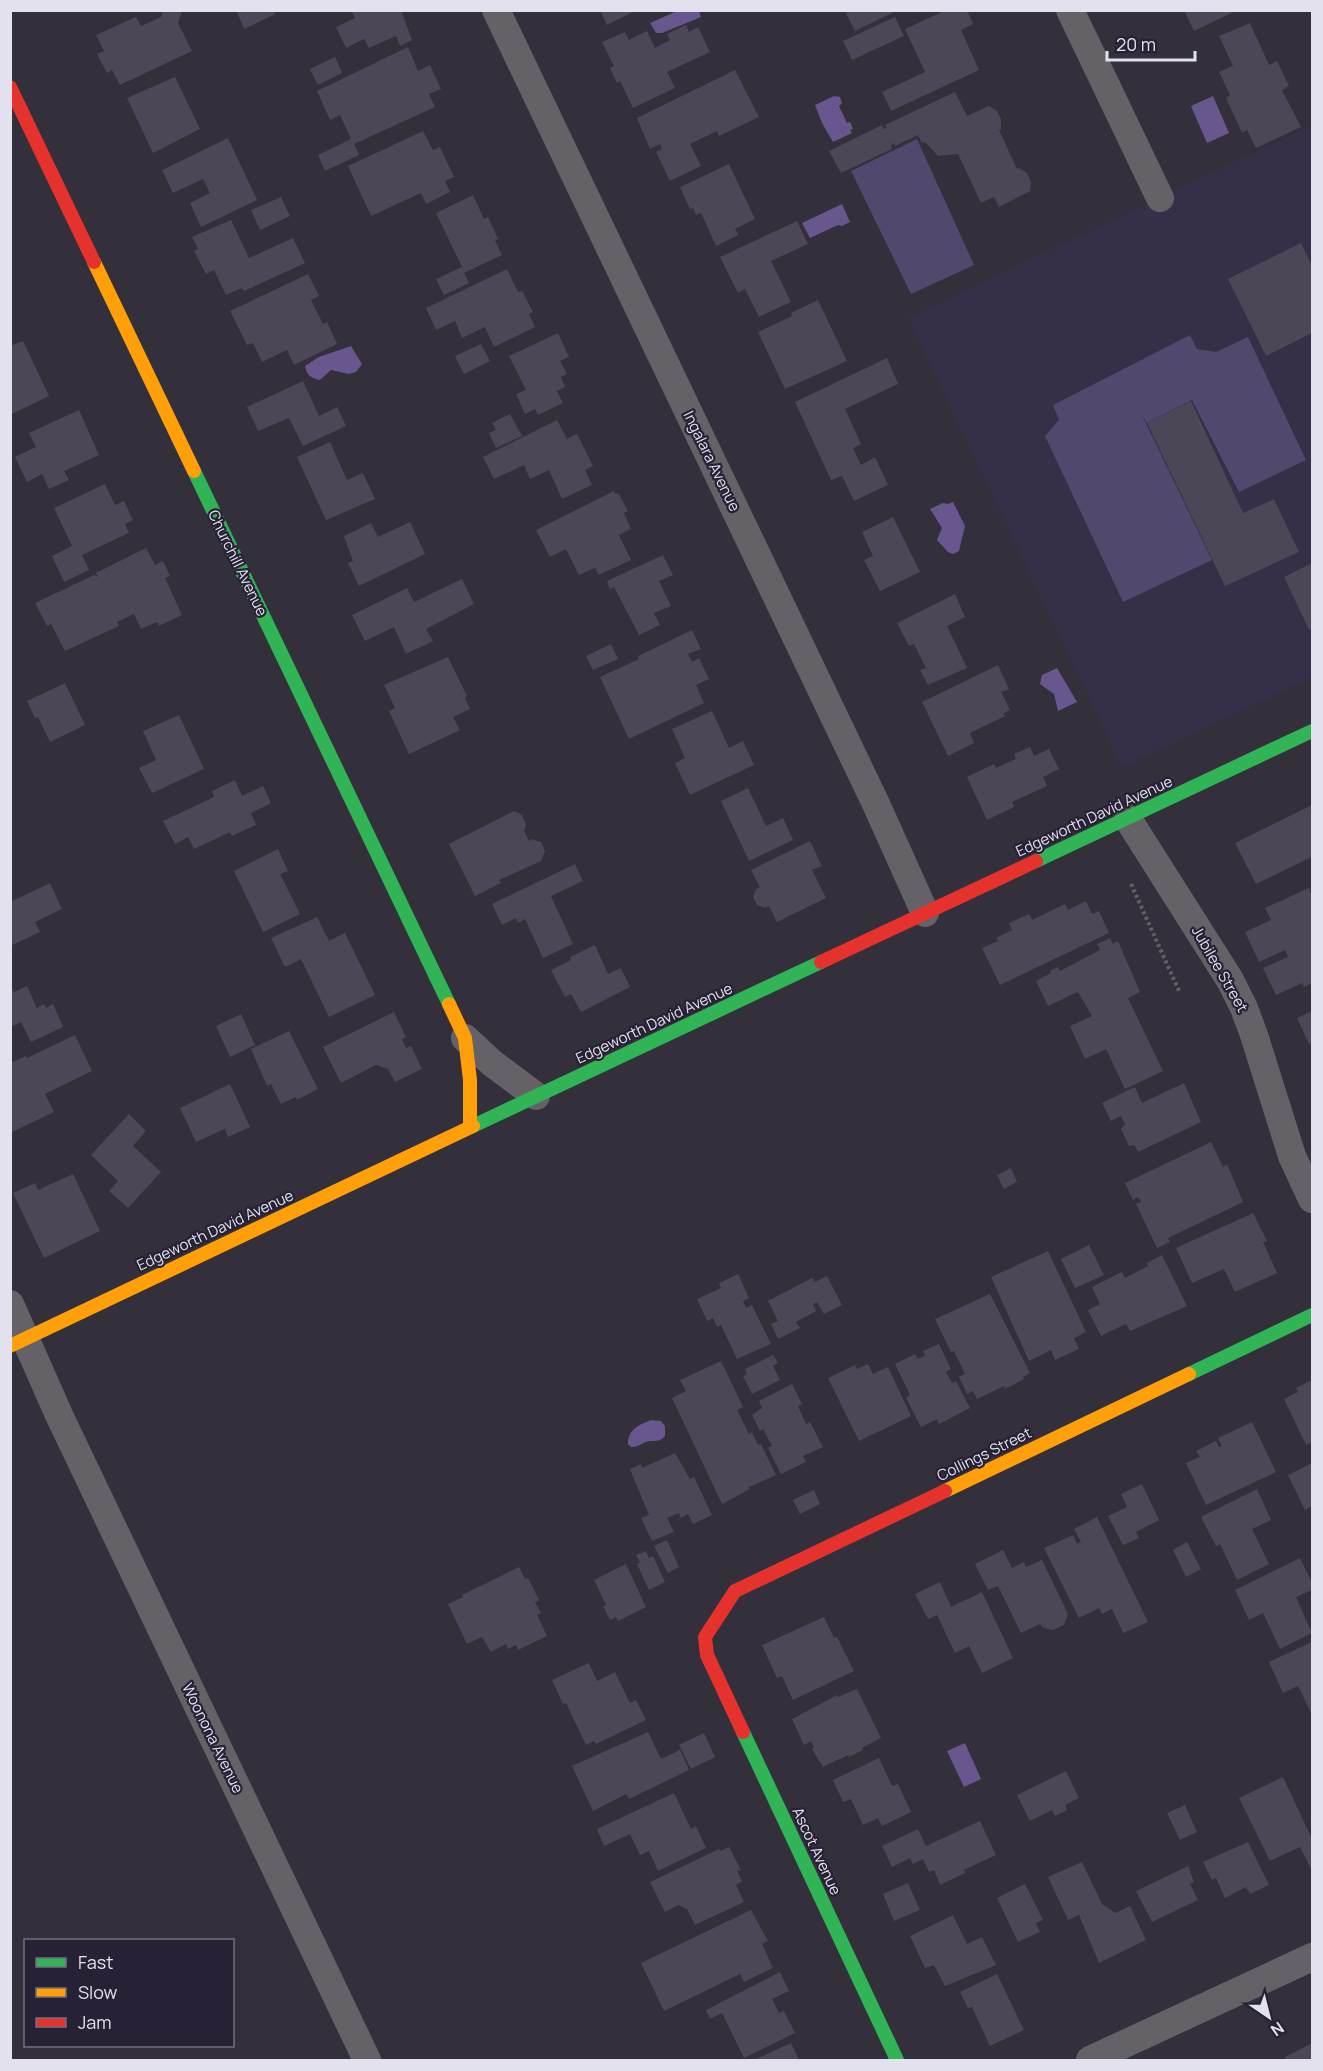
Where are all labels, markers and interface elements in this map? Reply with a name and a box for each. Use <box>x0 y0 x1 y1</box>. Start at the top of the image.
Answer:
scale bar <box>1107 24 1196 62</box>
text: 20 m <box>1116 32 1156 56</box>
street label: Ingalara Avenue <box>679 407 745 515</box>
street label: Churchill Avenue <box>203 506 273 620</box>
street label: Edgeworth David Avenue <box>1012 770 1176 862</box>
street label: Jubilee Street <box>1187 922 1253 1016</box>
street label: Edgeworth David Avenue <box>572 977 736 1069</box>
street label: Edgeworth David Avenue <box>133 1184 297 1276</box>
street label: Collings Street <box>933 1422 1035 1486</box>
street label: Woonona Avenue <box>177 1679 249 1797</box>
street label: Ascot Avenue <box>787 1804 847 1899</box>
legend <box>24 1939 234 2047</box>
text: Fast <box>78 1950 113 1974</box>
text: Slow <box>78 1980 118 2004</box>
north arrow <box>1239 1987 1299 2047</box>
text: Jam <box>78 2010 112 2034</box>
text: N <box>1267 2017 1289 2042</box>

